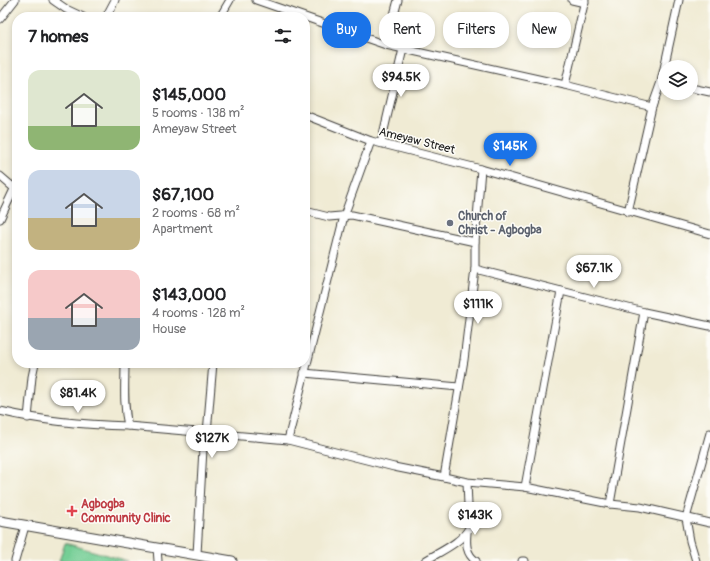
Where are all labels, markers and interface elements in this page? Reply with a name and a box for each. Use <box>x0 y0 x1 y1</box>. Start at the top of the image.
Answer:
chip: Buy <box>322 12 371 48</box>
chip: Rent <box>379 12 435 48</box>
chip: Filters <box>443 12 509 48</box>
chip: New <box>517 12 571 48</box>
icon: filters <box>272 25 294 47</box>
text: 7 homes <box>28 26 88 47</box>
map controls <box>658 60 698 100</box>
button: layers <box>658 60 698 100</box>
pin: $94.5K <box>368 64 434 98</box>
text: $94.5K <box>381 69 421 85</box>
text: $145,000 <box>152 84 226 105</box>
icon: home <box>60 86 108 134</box>
text: 5 rooms · 138 m² <box>152 105 245 121</box>
text: Ameyaw Street <box>152 121 237 137</box>
street label: Ameyaw Street <box>377 124 457 158</box>
pin: $145K <box>482 133 538 167</box>
text: $145K <box>493 138 527 154</box>
text: $67,100 <box>152 184 214 205</box>
icon: home <box>60 186 108 234</box>
text: 2 rooms · 68 m² <box>152 205 240 221</box>
place label: Church of Christ - Agbogba <box>458 209 542 238</box>
marker: Church of Christ - Agbogba <box>445 218 455 228</box>
text: Apartment <box>152 221 213 237</box>
pin: $67.1K <box>561 255 627 289</box>
text: $67.1K <box>575 260 613 276</box>
text: $143,000 <box>152 284 226 305</box>
icon: home <box>60 286 108 334</box>
pin: $111K <box>450 291 506 325</box>
text: $111K <box>463 296 493 312</box>
text: 4 rooms · 128 m² <box>152 305 245 321</box>
text: House <box>152 321 186 337</box>
pin: $81.4K <box>45 380 111 414</box>
text: $81.4K <box>60 385 96 401</box>
pin: $127K <box>184 425 240 459</box>
text: $127K <box>195 430 229 446</box>
place label: Agbogba Community Clinic <box>81 497 171 526</box>
pin: $143K <box>447 502 503 536</box>
marker: Agbogba Community Clinic <box>66 505 78 517</box>
text: $143K <box>458 507 492 523</box>

